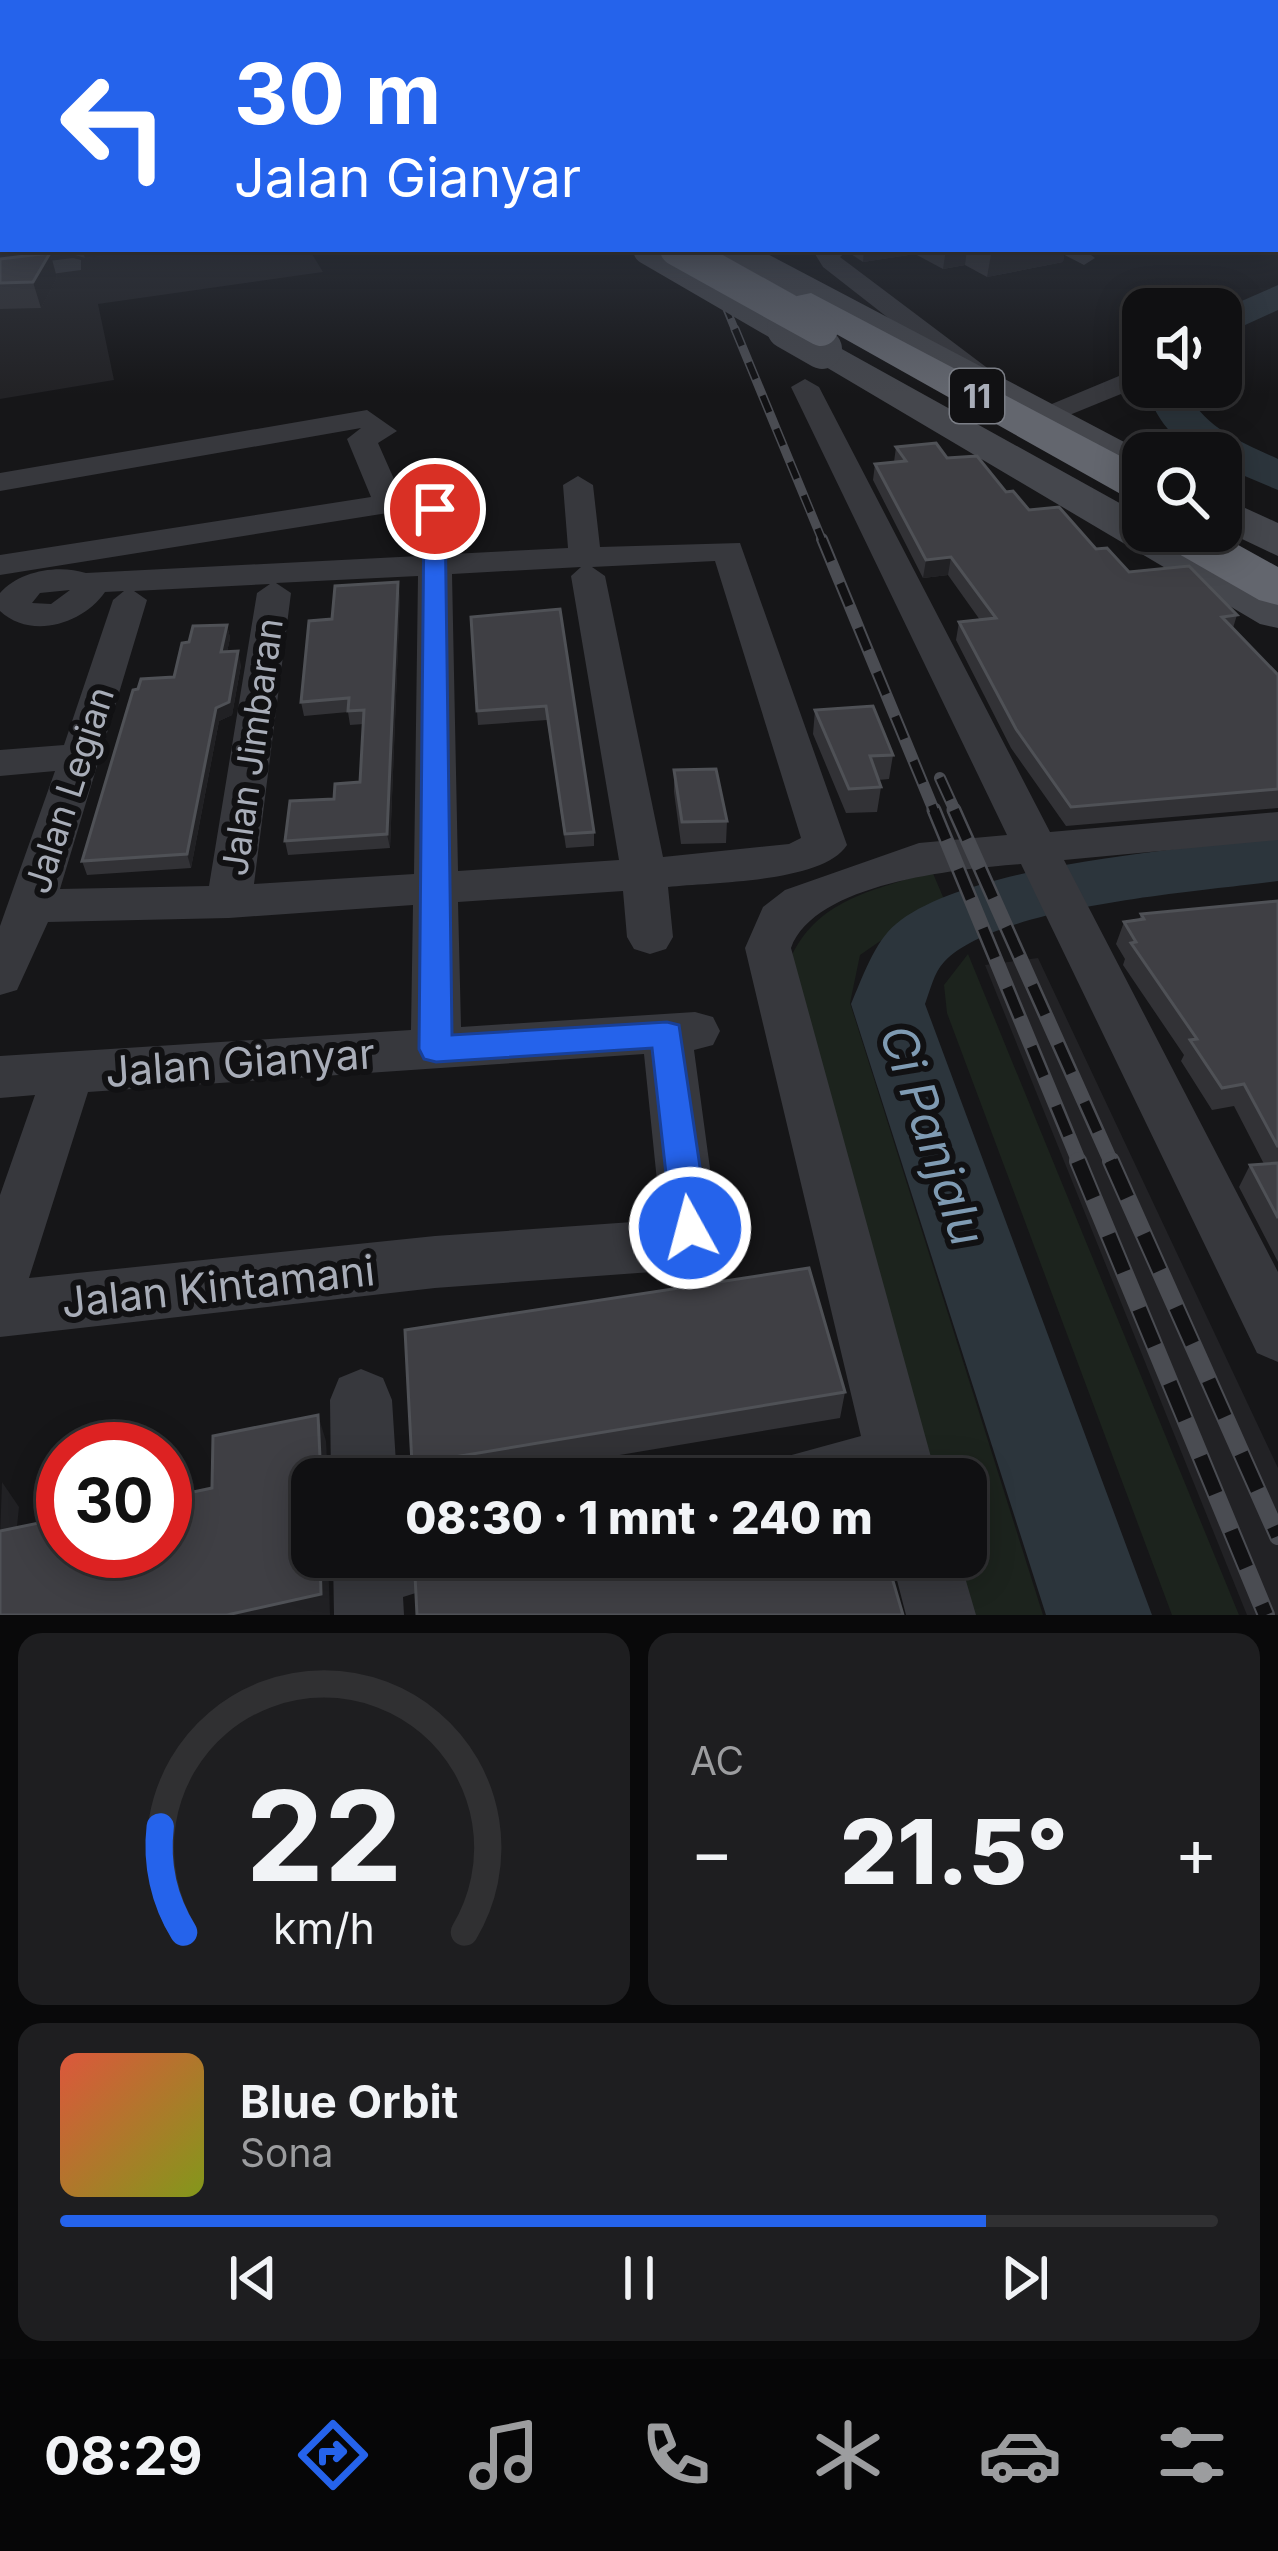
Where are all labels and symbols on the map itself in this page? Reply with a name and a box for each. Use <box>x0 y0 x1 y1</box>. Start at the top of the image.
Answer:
road number: 11 <box>950 369 1004 423</box>
pin <box>384 458 486 560</box>
street label: Jalan Jimbaran <box>212 615 292 879</box>
street label: Jalan Legian <box>15 681 123 899</box>
water label: Ci Panjalu <box>868 1017 998 1253</box>
street label: Jalan Gianyar <box>104 1027 376 1097</box>
position arrow <box>627 1165 753 1291</box>
street label: Jalan Kintamani <box>59 1244 377 1328</box>
speed limit sign: 30 <box>36 1422 192 1578</box>

